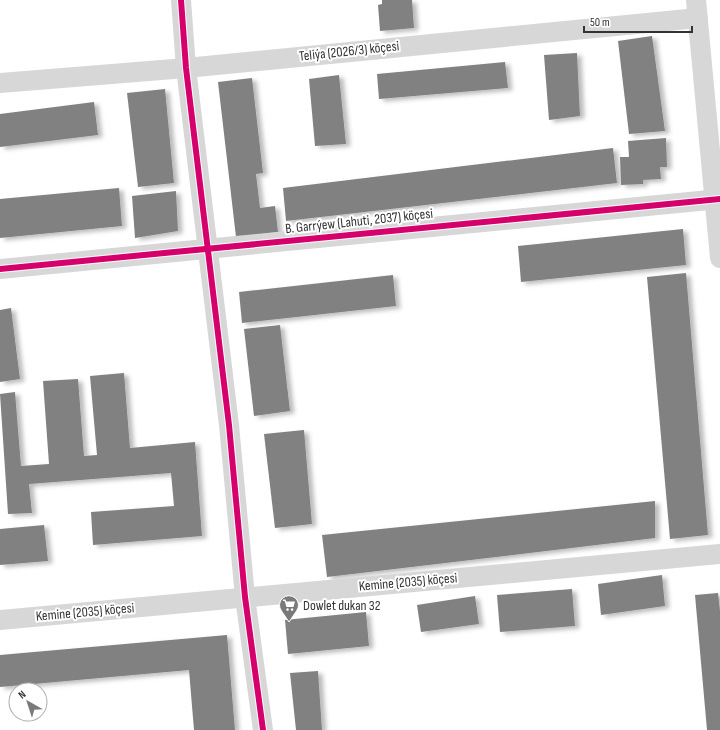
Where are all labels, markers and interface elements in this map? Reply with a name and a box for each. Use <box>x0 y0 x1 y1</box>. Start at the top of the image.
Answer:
scale bar <box>584 8 692 34</box>
text: 50 m <box>590 15 610 30</box>
street label: Teliýa (2026/3) köçesi <box>298 37 400 65</box>
street label: B. Garrýew (Lahuti, 2037) köçesi <box>284 205 434 237</box>
street label: Kemine (2035) köçesi <box>358 569 458 595</box>
supermarket icon: Dowlet dukan 32 <box>278 594 300 622</box>
place label: Dowlet dukan 32 <box>303 597 381 614</box>
street label: Kemine (2035) köçesi <box>35 599 135 625</box>
north arrow <box>8 682 48 722</box>
text: N <box>16 688 28 702</box>

